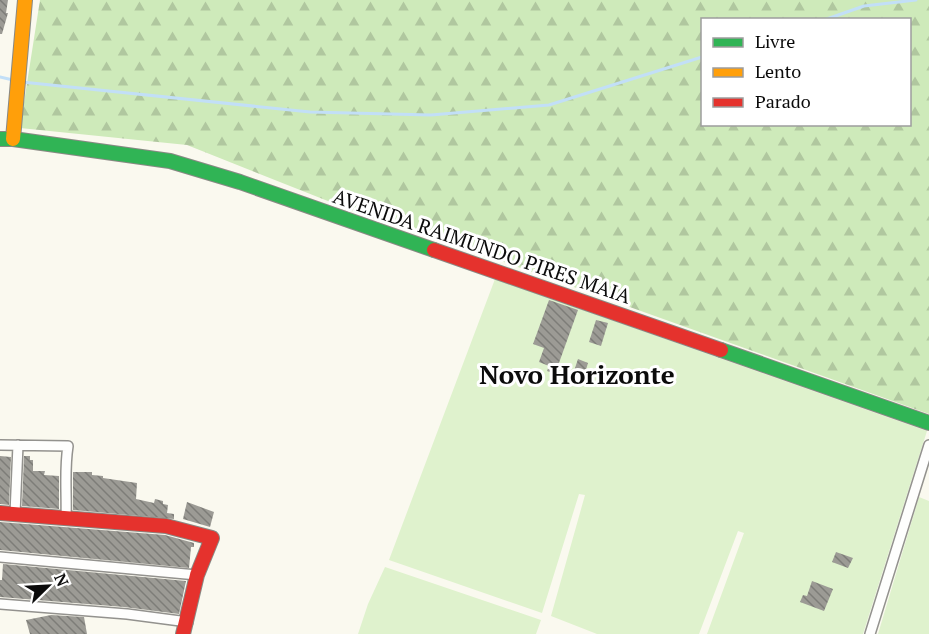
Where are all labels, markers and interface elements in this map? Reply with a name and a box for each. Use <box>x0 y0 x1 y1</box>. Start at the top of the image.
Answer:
legend <box>701 18 911 126</box>
text: Livre <box>755 29 795 53</box>
text: Lento <box>755 59 801 83</box>
text: Parado <box>755 89 811 113</box>
street label: AVENIDA RAIMUNDO PIRES MAIA <box>330 182 635 310</box>
district label: Novo Horizonte <box>479 357 675 391</box>
north arrow <box>18 556 78 616</box>
text: N <box>49 570 74 590</box>

